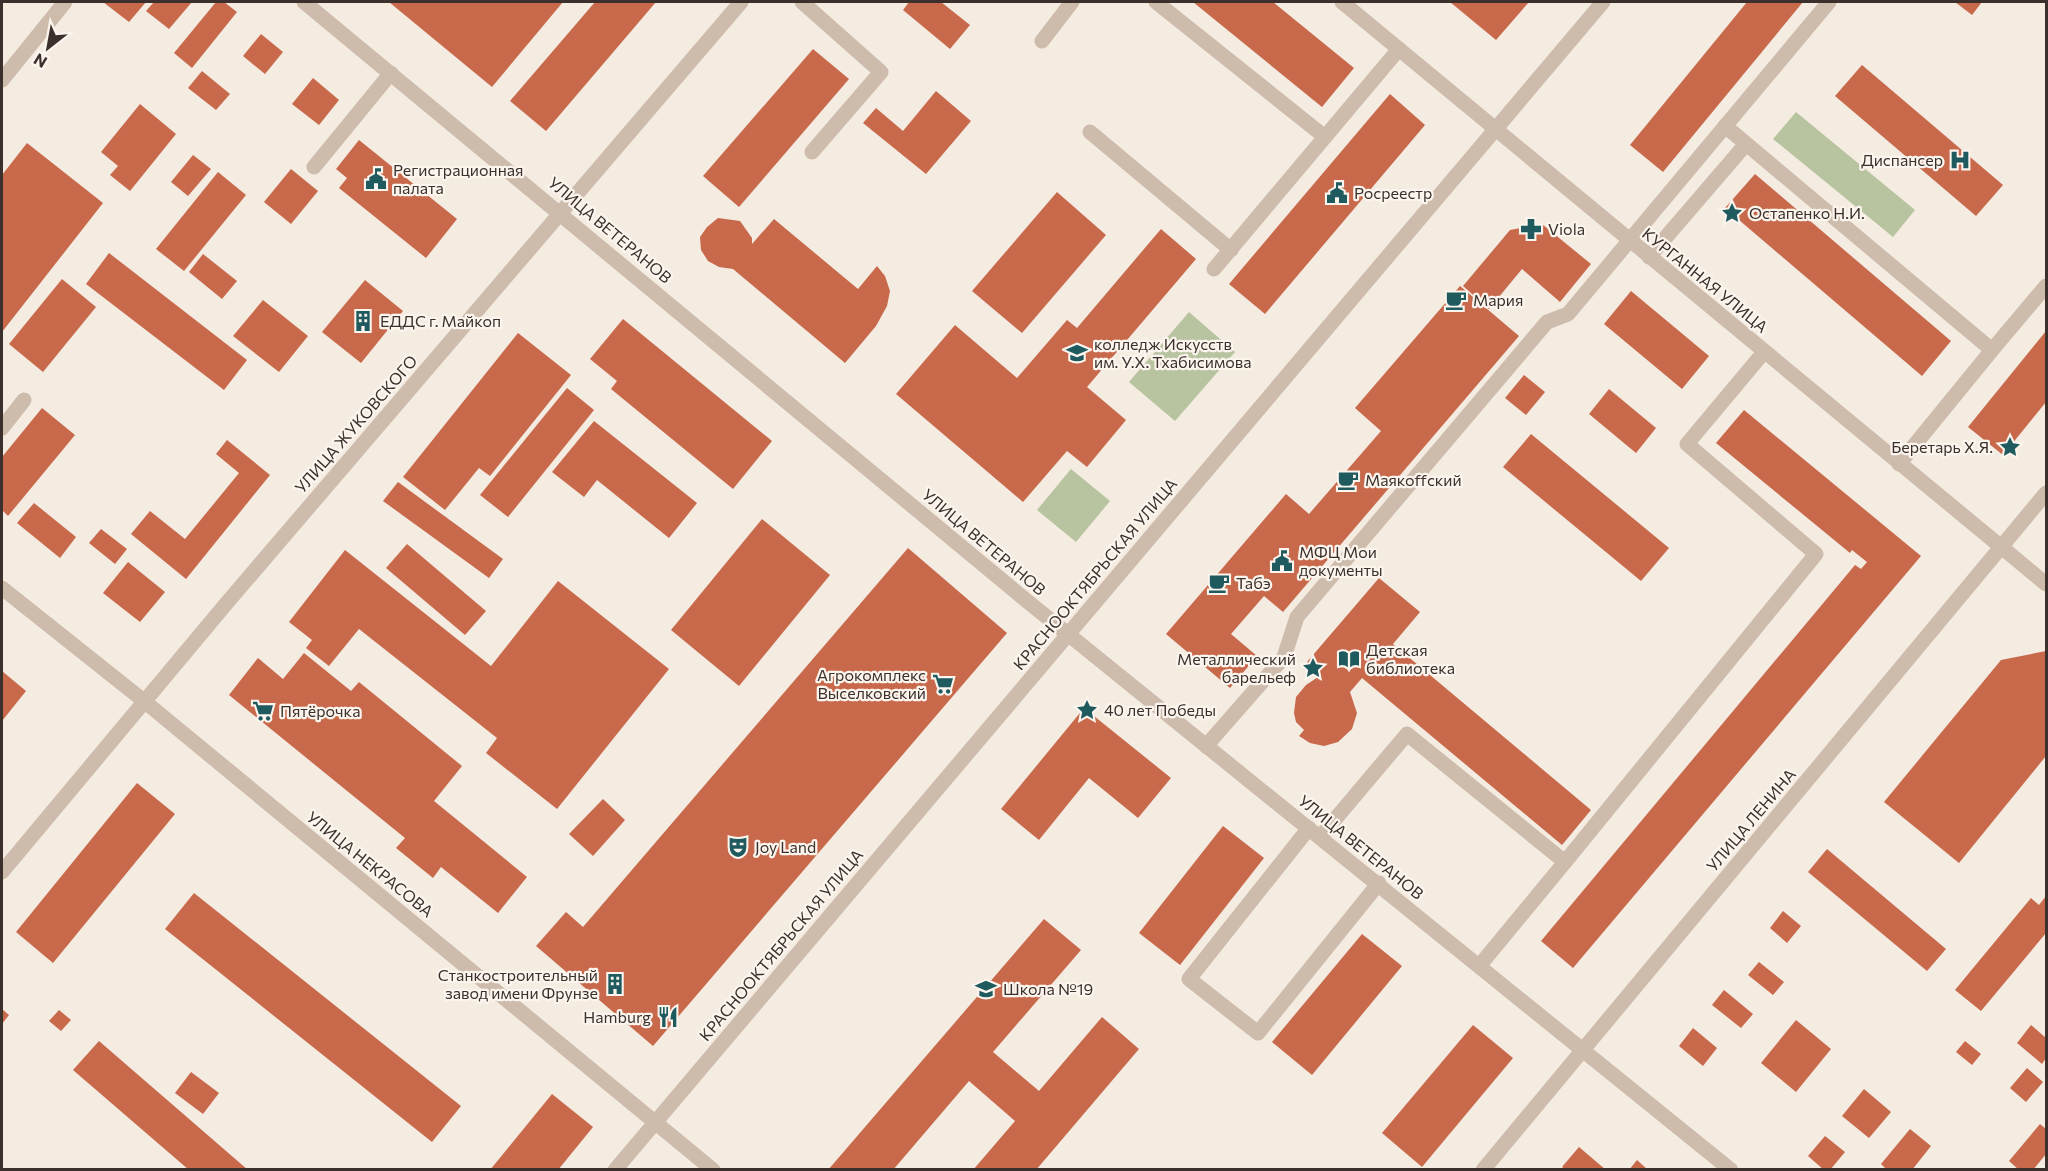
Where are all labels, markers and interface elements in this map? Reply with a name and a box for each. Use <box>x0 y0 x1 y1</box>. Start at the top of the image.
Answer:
north arrow <box>18 18 78 78</box>
text: N <box>30 50 50 73</box>
hospital icon: Диспансер <box>1948 148 1972 172</box>
place label: Диспансер <box>1861 150 1943 169</box>
place label: Регистрационная палата <box>393 160 523 197</box>
public building icon: Регистрационная палата <box>364 167 388 191</box>
street label: УЛИЦА ВЕТЕРАНОВ <box>545 173 676 287</box>
public building icon: Росреестр <box>1325 181 1349 205</box>
place label: Росреестр <box>1354 183 1432 202</box>
place icon: Остапенко Н.И. <box>1720 201 1744 225</box>
place label: Остапенко Н.И. <box>1749 203 1865 222</box>
pharmacy icon: Viola <box>1519 217 1543 241</box>
place label: Viola <box>1548 219 1585 238</box>
street label: КУРГАННАЯ УЛИЦА <box>1639 223 1772 336</box>
cafe icon: Мария <box>1444 288 1468 312</box>
place label: Мария <box>1473 290 1523 309</box>
building icon: ЕДДС г. Майкоп <box>351 309 375 333</box>
place label: ЕДДС г. Майкоп <box>380 311 501 330</box>
place label: колледж Искусств им. У.Х. Тхабисимова <box>1094 334 1252 371</box>
school or university icon: колледж Искусств им. У.Х. Тхабисимова <box>1065 341 1089 365</box>
street label: УЛИЦА ЖУКОВСКОГО <box>291 351 421 497</box>
place icon: Беретарь Х.Я. <box>1998 435 2022 459</box>
place label: Беретарь Х.Я. <box>1891 437 1993 456</box>
cafe icon: Маякоffский <box>1336 468 1360 492</box>
place label: Маякоffский <box>1365 470 1462 489</box>
street label: КРАСНООКТЯБРЬСКАЯ УЛИЦА <box>1009 474 1180 673</box>
street label: УЛИЦА ВЕТЕРАНОВ <box>919 485 1050 599</box>
place label: МФЦ Мои документы <box>1299 542 1383 579</box>
public building icon: МФЦ Мои документы <box>1270 549 1294 573</box>
cafe icon: Табэ <box>1207 571 1231 595</box>
place label: Табэ <box>1236 573 1271 592</box>
place label: Детская библиотека <box>1366 640 1455 677</box>
library icon: Детская библиотека <box>1337 647 1361 671</box>
place label: Металлический барельеф <box>1177 649 1296 686</box>
place icon: Металлический барельеф <box>1301 656 1325 680</box>
place label: Агрокомплекс Выселковский <box>817 665 926 702</box>
supermarket icon: Агрокомплекс Выселковский <box>931 672 955 696</box>
place icon: 40 лет Победы <box>1075 698 1099 722</box>
supermarket icon: Пятёрочка <box>251 699 275 723</box>
place label: 40 лет Победы <box>1104 700 1216 719</box>
place label: Пятёрочка <box>280 701 360 720</box>
street label: УЛИЦА ЛЕНИНА <box>1702 764 1799 875</box>
street label: УЛИЦА ВЕТЕРАНОВ <box>1295 790 1428 903</box>
street label: УЛИЦА НЕКРАСОВА <box>303 807 437 920</box>
theatre icon: Joy Land <box>726 835 750 859</box>
place label: Joy Land <box>755 837 816 856</box>
street label: КРАСНООКТЯБРЬСКАЯ УЛИЦА <box>695 845 866 1044</box>
place label: Станкостроительный завод имени Фрунзе <box>438 965 598 1002</box>
building icon: Станкостроительный завод имени Фрунзе <box>603 972 627 996</box>
school or university icon: Школа №19 <box>974 977 998 1001</box>
place label: Школа №19 <box>1003 979 1093 998</box>
restaurant icon: Hamburg <box>656 1005 680 1029</box>
place label: Hamburg <box>583 1007 651 1026</box>

